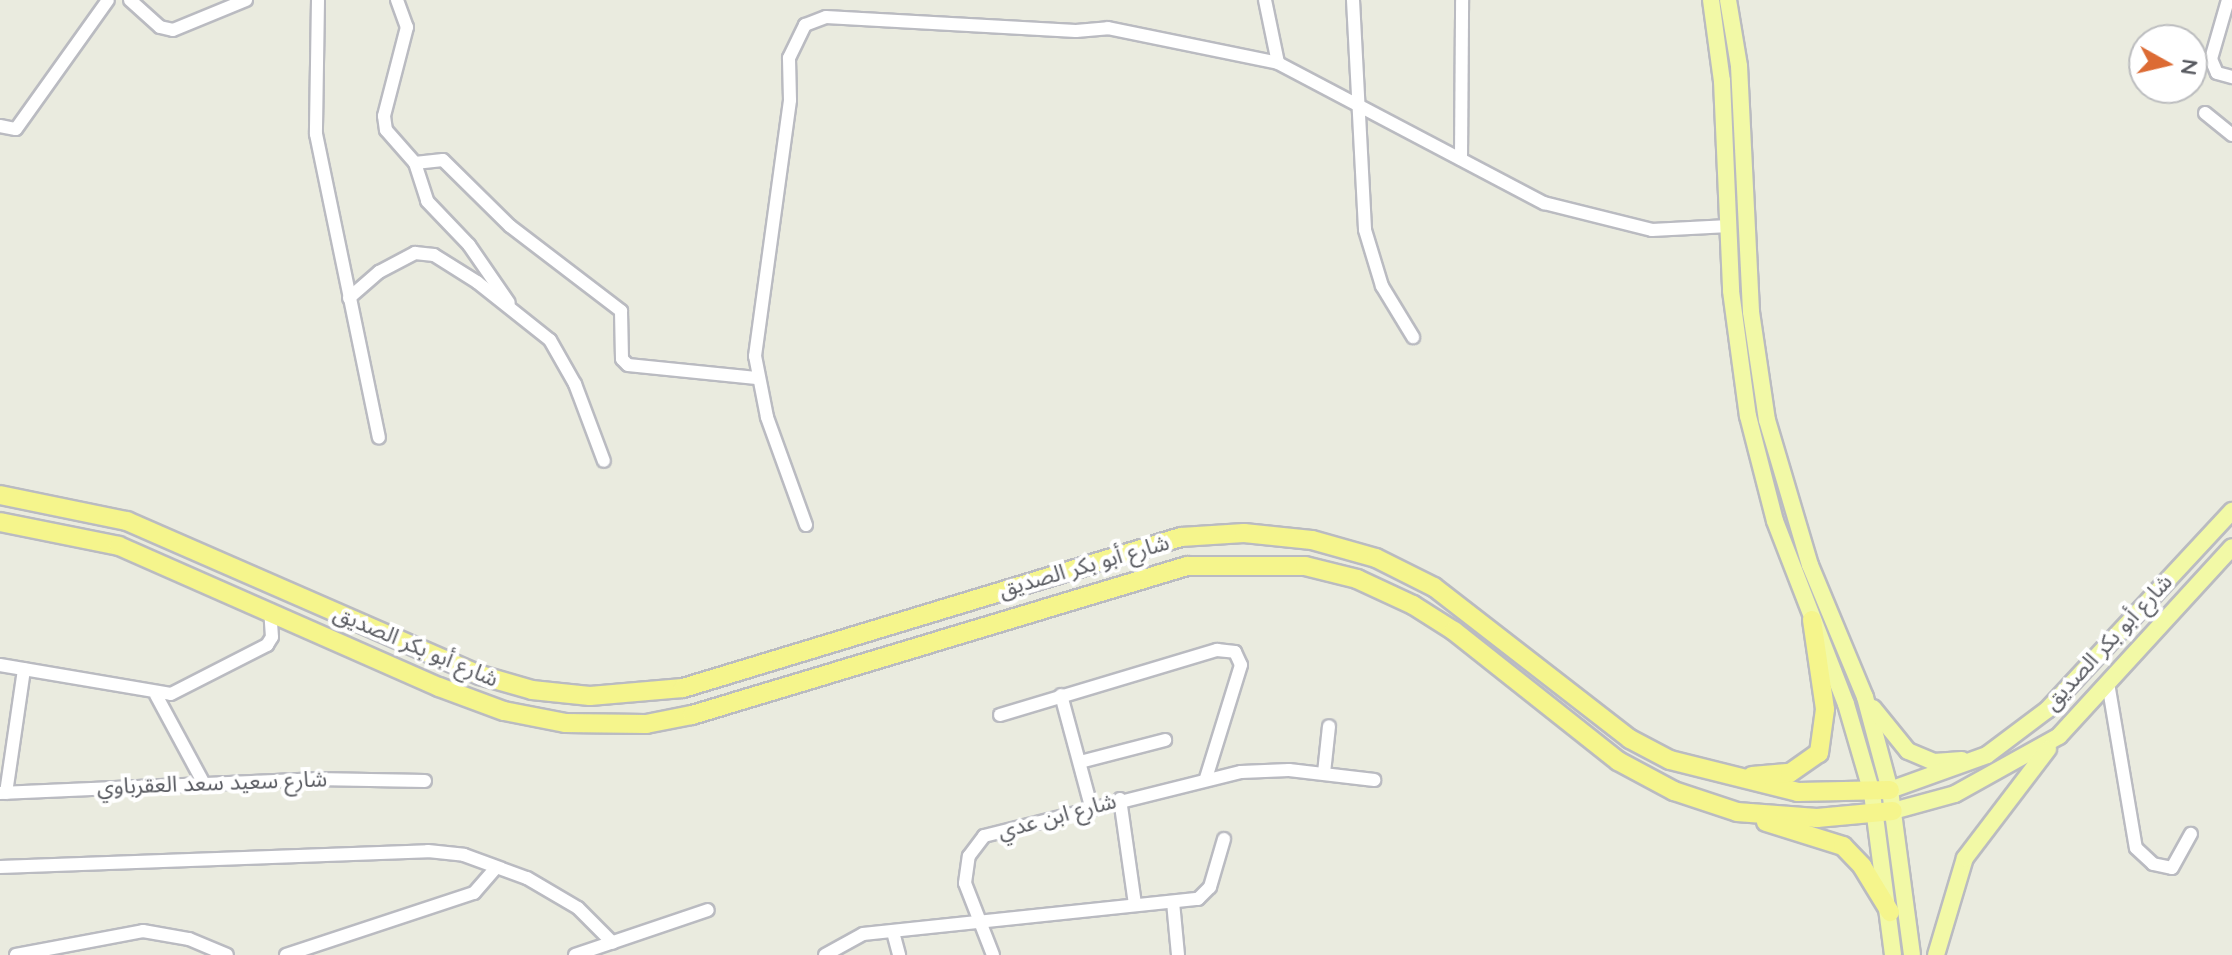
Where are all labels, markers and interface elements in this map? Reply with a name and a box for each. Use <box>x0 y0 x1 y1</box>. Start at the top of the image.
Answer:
north arrow <box>2128 24 2208 104</box>
text: N <box>2175 57 2205 77</box>
street label: شارع أبو بكر الصديق <box>996 529 1172 603</box>
street label: شارع أبو بكر الصديق <box>2038 569 2178 715</box>
street label: شارع أبو بكر الصديق <box>330 599 502 693</box>
street label: شارع سعيد سعد العقرباوي <box>97 766 327 800</box>
street label: شارع ابن عدي <box>995 788 1119 844</box>

